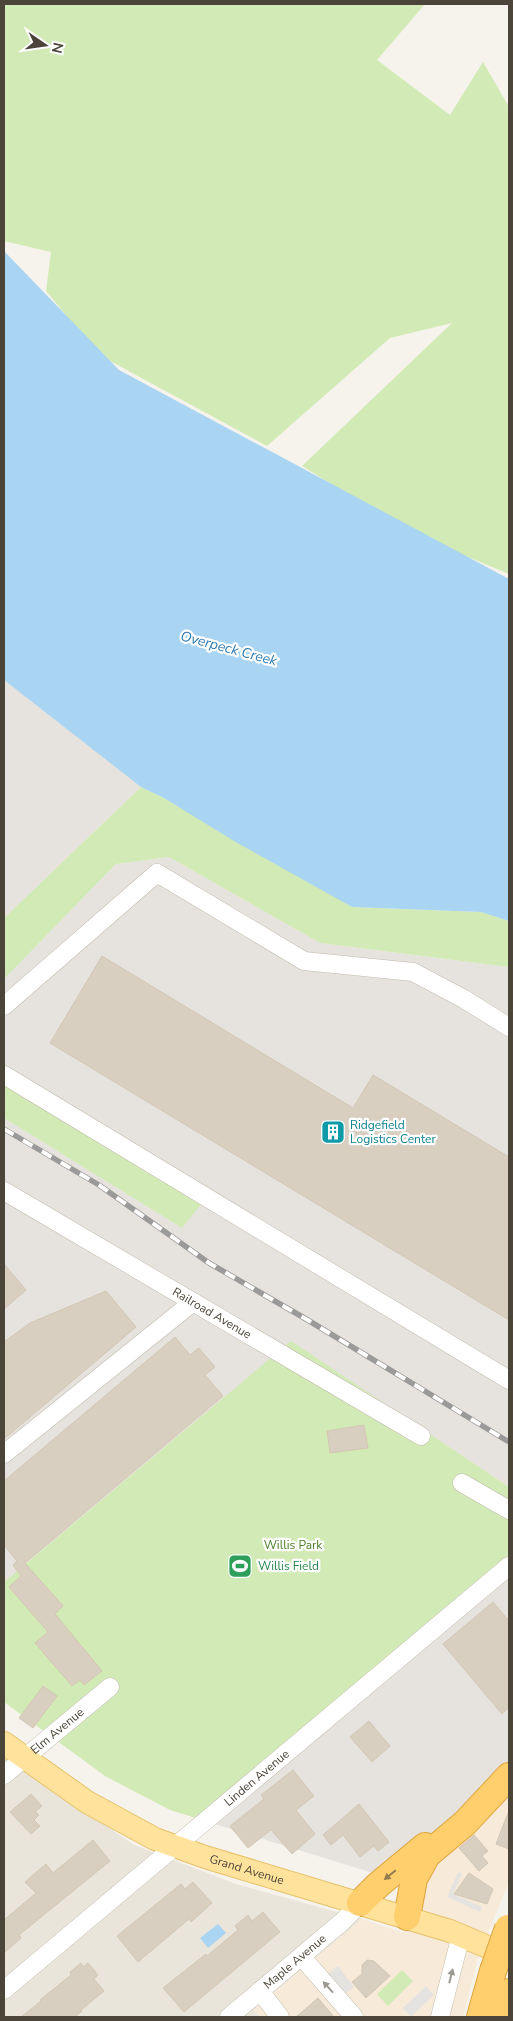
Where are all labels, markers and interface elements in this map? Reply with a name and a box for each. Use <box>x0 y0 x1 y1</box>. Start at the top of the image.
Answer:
north arrow <box>20 20 70 70</box>
text: N <box>47 41 68 55</box>
water label: Overpeck Creek <box>178 626 280 671</box>
place label: Ridgefield Logistics Center <box>350 1117 436 1147</box>
building icon: Ridgefield Logistics Center <box>320 1119 346 1145</box>
street label: Railroad Avenue <box>169 1284 254 1343</box>
park label: Willis Park <box>264 1537 323 1553</box>
sports icon: Willis Field <box>227 1553 253 1579</box>
place label: Willis Field <box>258 1558 319 1574</box>
street label: Elm Avenue <box>27 1704 87 1758</box>
street label: Linden Avenue <box>221 1746 293 1810</box>
street label: Grand Avenue <box>208 1851 286 1888</box>
one-way arrow <box>384 1870 397 1881</box>
street label: Maple Avenue <box>260 1931 330 1993</box>
one-way arrow <box>447 1969 455 1984</box>
one-way arrow <box>322 1982 334 1994</box>

